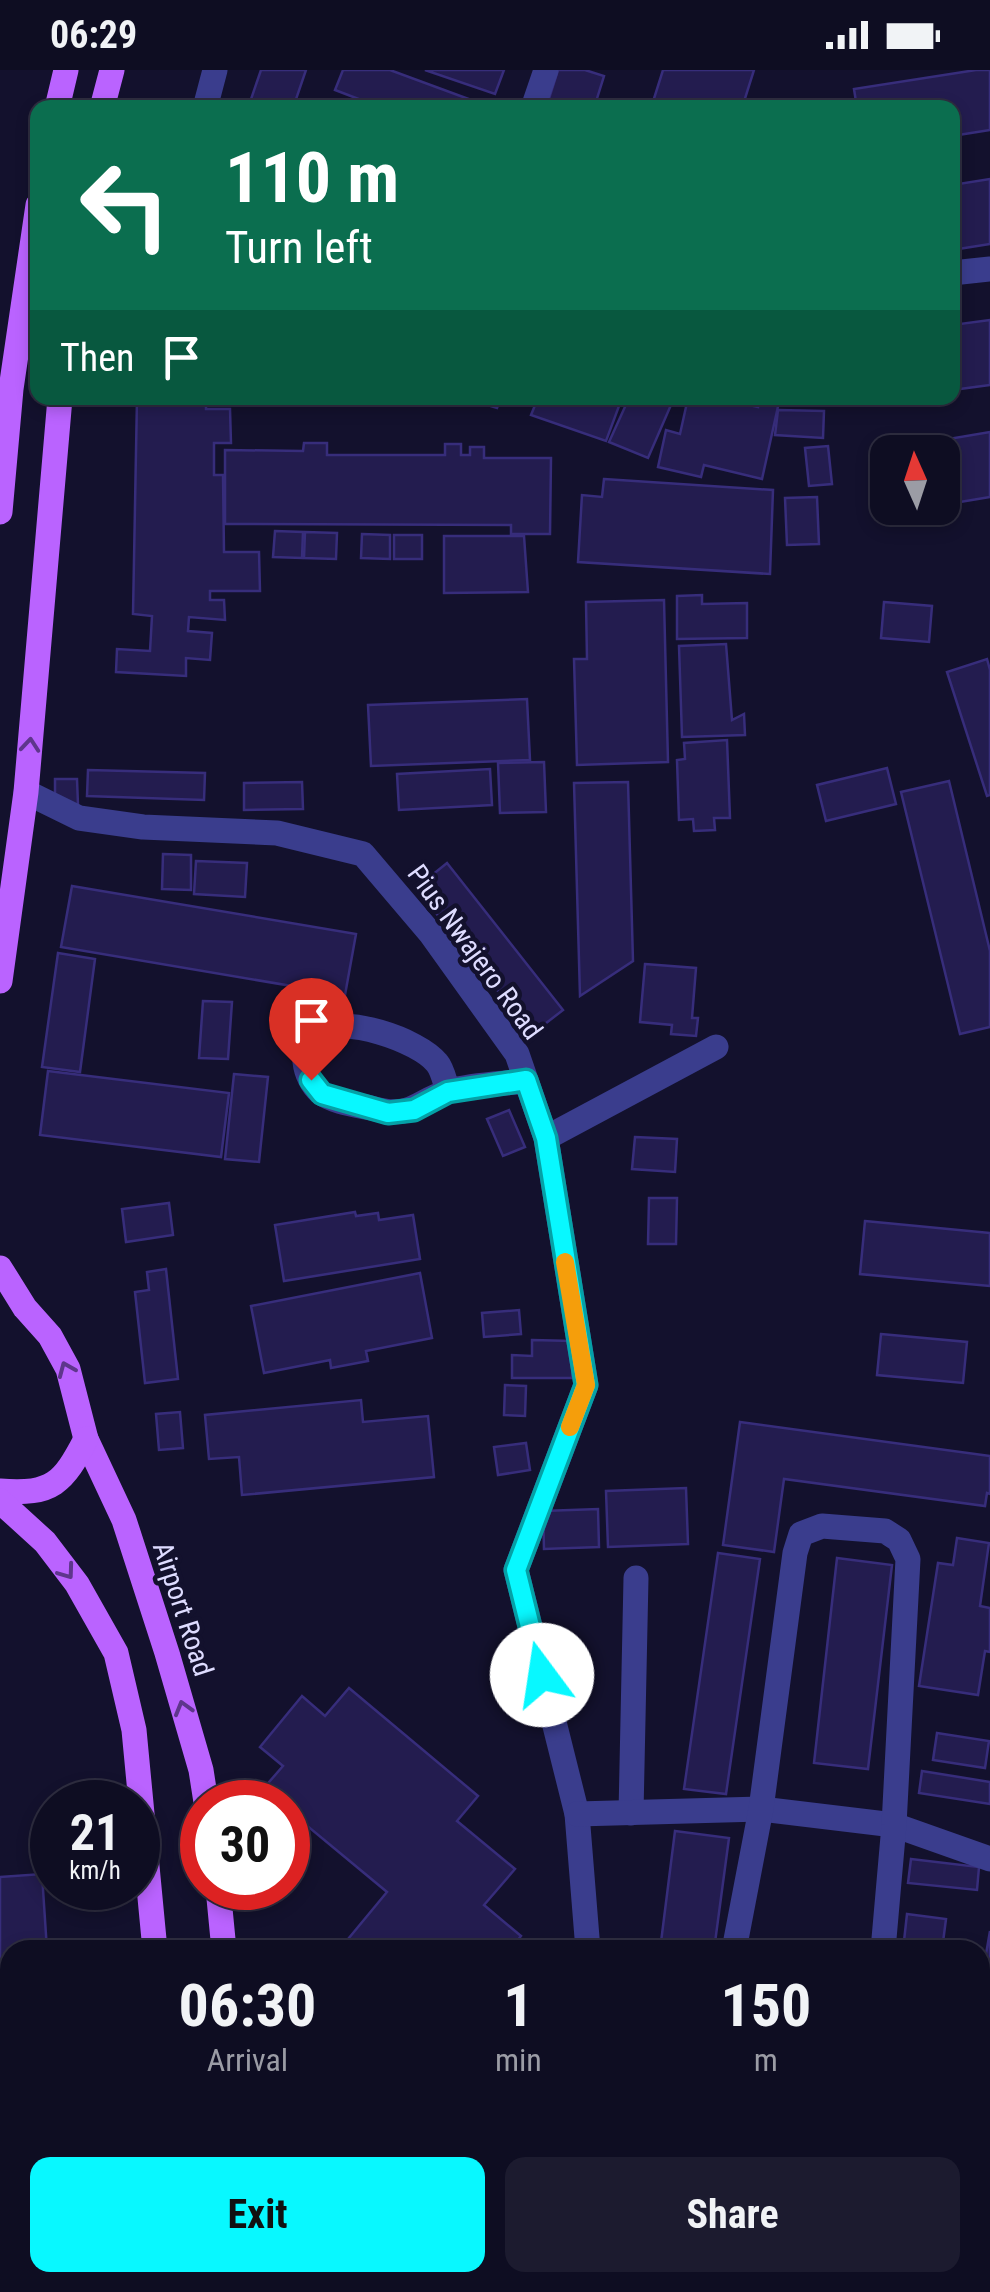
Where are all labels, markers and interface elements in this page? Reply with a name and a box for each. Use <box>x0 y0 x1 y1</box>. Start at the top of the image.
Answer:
text: 06:29 <box>50 13 137 57</box>
text: 110 m <box>225 137 399 219</box>
icon: left <box>60 140 190 270</box>
text: Turn left <box>225 221 373 274</box>
icon: arrive <box>154 330 209 385</box>
text: Then <box>60 336 134 380</box>
north arrow <box>870 435 960 525</box>
map controls <box>870 435 960 525</box>
one-way arrow <box>19 737 41 753</box>
street label: Pius Nwajero Road <box>401 858 549 1046</box>
pin <box>269 978 354 1081</box>
icon: arrive <box>284 993 339 1048</box>
one-way arrow <box>58 1361 78 1379</box>
street label: Airport Road <box>146 1538 220 1680</box>
one-way arrow <box>55 1561 73 1579</box>
position arrow <box>490 1623 594 1727</box>
one-way arrow <box>174 1700 195 1717</box>
speed limit sign: 30 <box>180 1780 310 1910</box>
text: 21 <box>70 1804 120 1862</box>
text: km/h <box>69 1856 121 1885</box>
text: 06:30 <box>179 1970 316 2041</box>
text: 1 <box>503 1970 534 2041</box>
text: 150 <box>720 1970 811 2041</box>
text: Arrival <box>207 2041 288 2079</box>
text: min <box>495 2041 542 2079</box>
text: m <box>754 2041 778 2079</box>
button: Exit <box>30 2157 485 2272</box>
button: Share <box>505 2157 960 2272</box>

